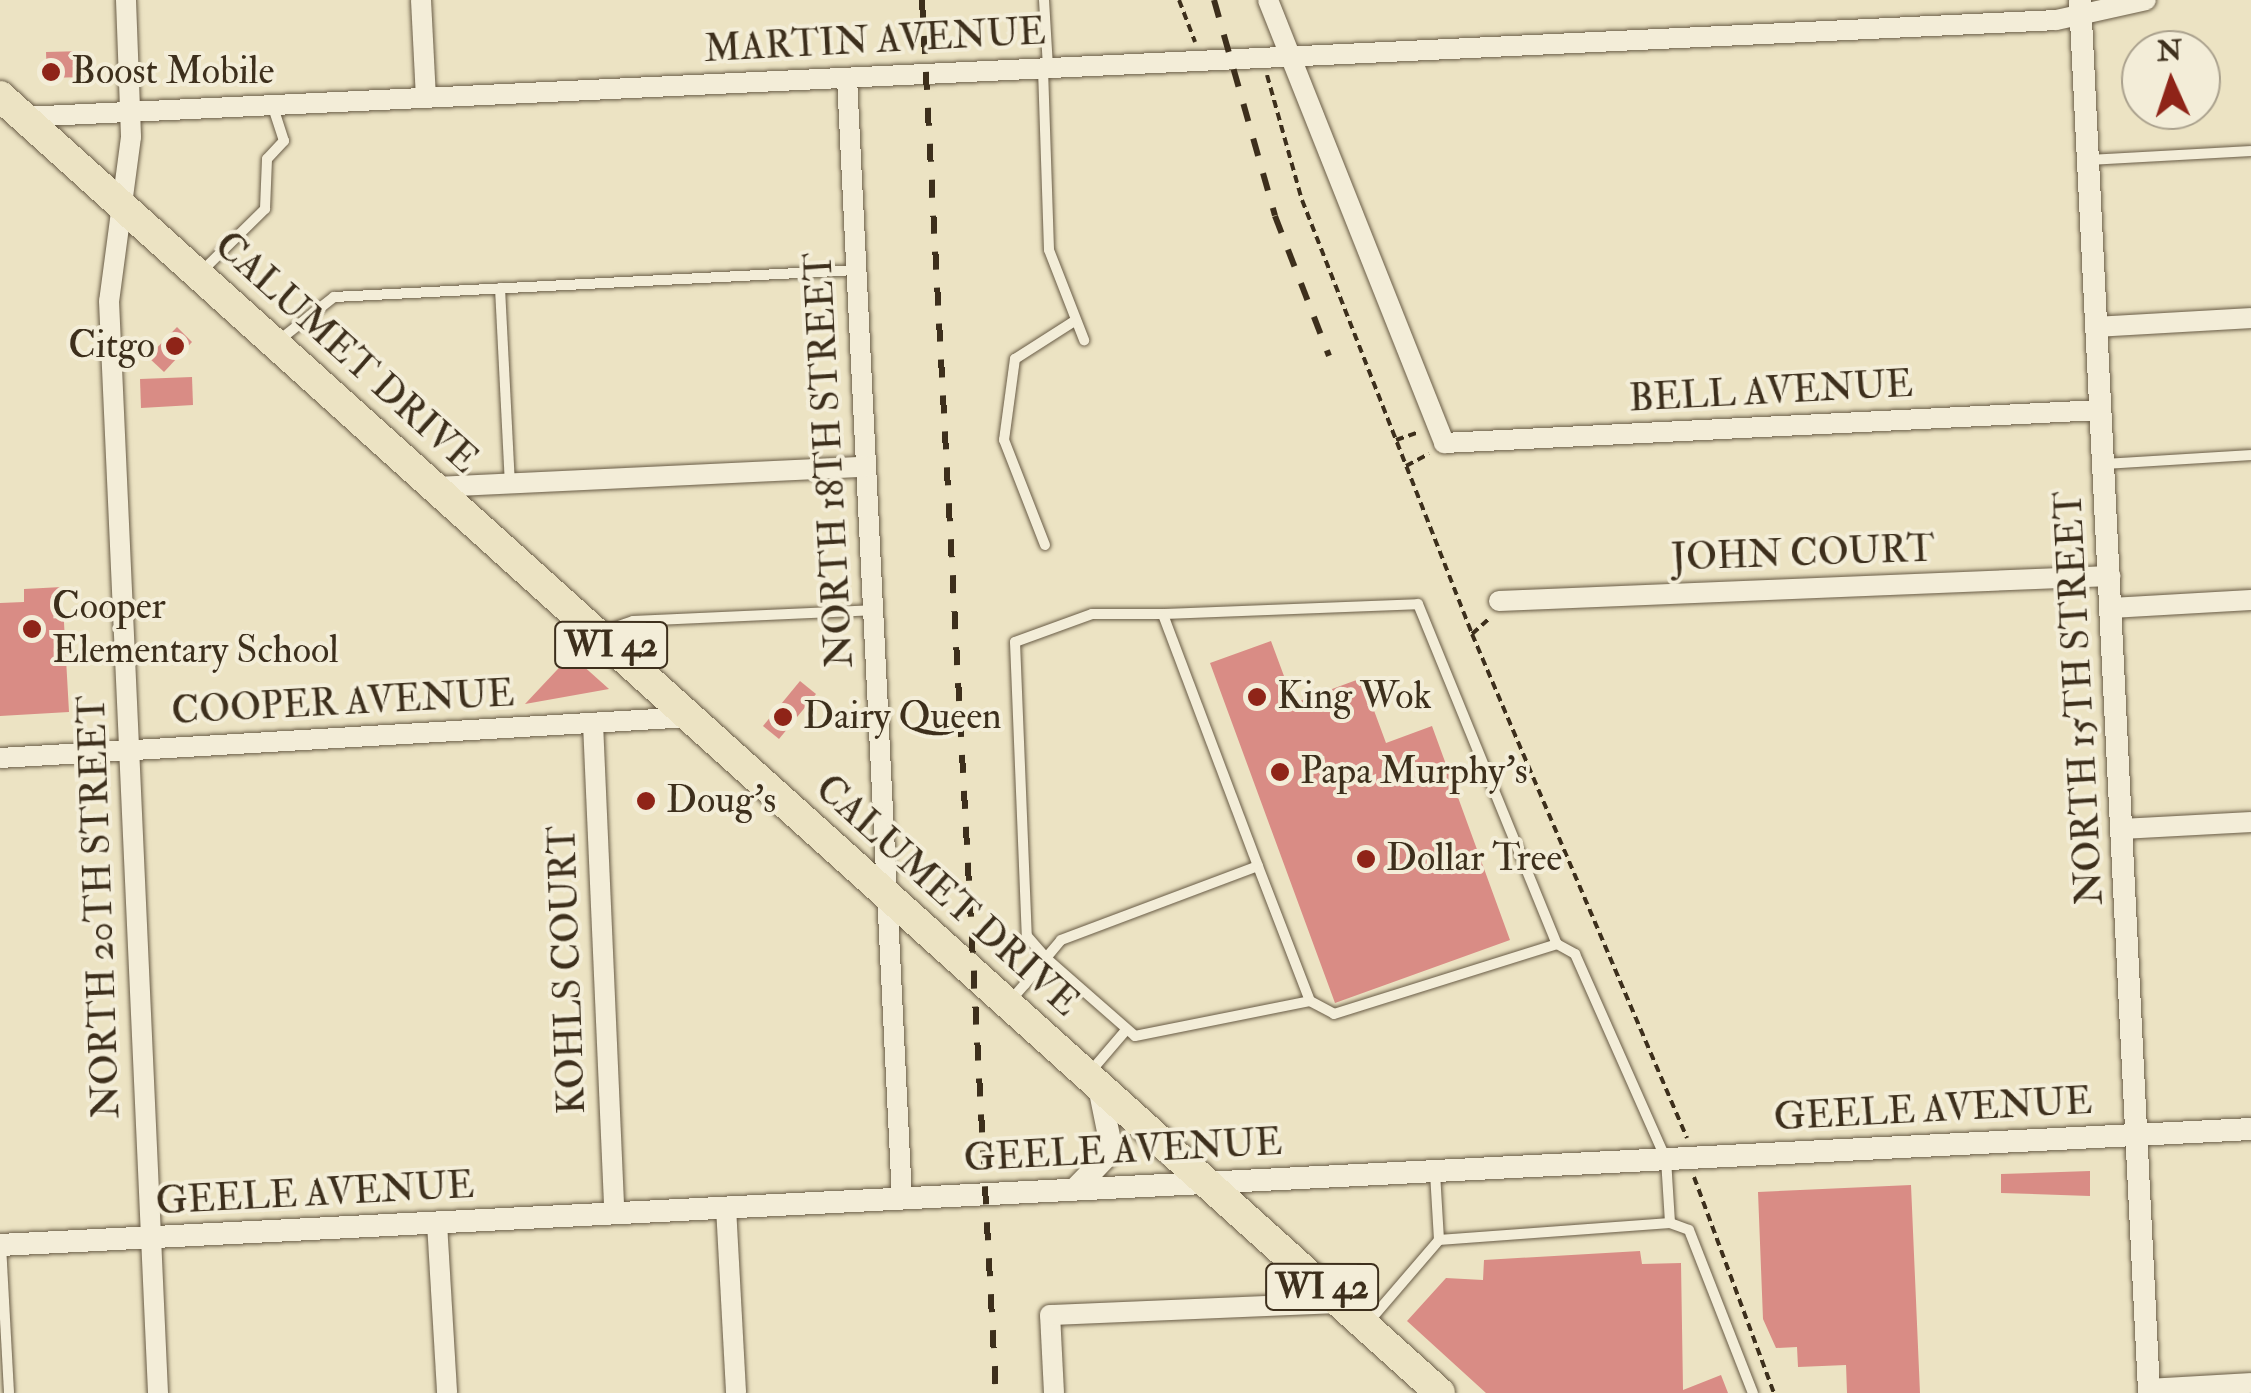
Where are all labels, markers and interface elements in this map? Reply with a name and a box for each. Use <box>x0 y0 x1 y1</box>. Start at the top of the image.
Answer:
street label: MARTIN AVENUE <box>703 9 1047 73</box>
north arrow <box>2121 30 2221 130</box>
text: N <box>2156 33 2183 70</box>
place label: Boost Mobile <box>71 49 274 95</box>
marker: Boost Mobile <box>40 61 62 83</box>
street label: CALUMET DRIVE <box>205 223 487 483</box>
street label: NORTH 18TH STREET <box>796 251 864 669</box>
place label: Citgo <box>68 323 155 369</box>
marker: Citgo <box>164 335 186 357</box>
street label: BELL AVENUE <box>1628 362 1914 422</box>
street label: NORTH 15TH STREET <box>2046 490 2114 906</box>
street label: JOHN COURT <box>1670 527 1936 581</box>
place label: Cooper Elementary School <box>52 584 339 674</box>
road number: WI 42 <box>554 615 668 675</box>
marker: Cooper Elementary School <box>21 618 43 640</box>
street label: COOPER AVENUE <box>170 671 516 735</box>
place label: King Wok <box>1277 674 1432 720</box>
marker: King Wok <box>1246 686 1268 708</box>
place label: Dairy Queen <box>803 694 1002 740</box>
street label: NORTH 20TH STREET <box>70 695 130 1119</box>
marker: Dairy Queen <box>772 706 794 728</box>
place label: Papa Murphy's <box>1300 749 1528 795</box>
marker: Papa Murphy's <box>1269 761 1291 783</box>
street label: CALUMET DRIVE <box>806 766 1088 1026</box>
place label: Doug's <box>666 778 776 824</box>
marker: Doug's <box>635 790 657 812</box>
street label: KOHLS COURT <box>540 825 596 1115</box>
place label: Dollar Tree <box>1386 836 1562 882</box>
marker: Dollar Tree <box>1355 848 1377 870</box>
street label: GEELE AVENUE <box>1773 1079 2093 1141</box>
street label: GEELE AVENUE <box>963 1120 1283 1182</box>
street label: GEELE AVENUE <box>155 1163 475 1225</box>
road number: WI 42 <box>1264 1257 1380 1317</box>

